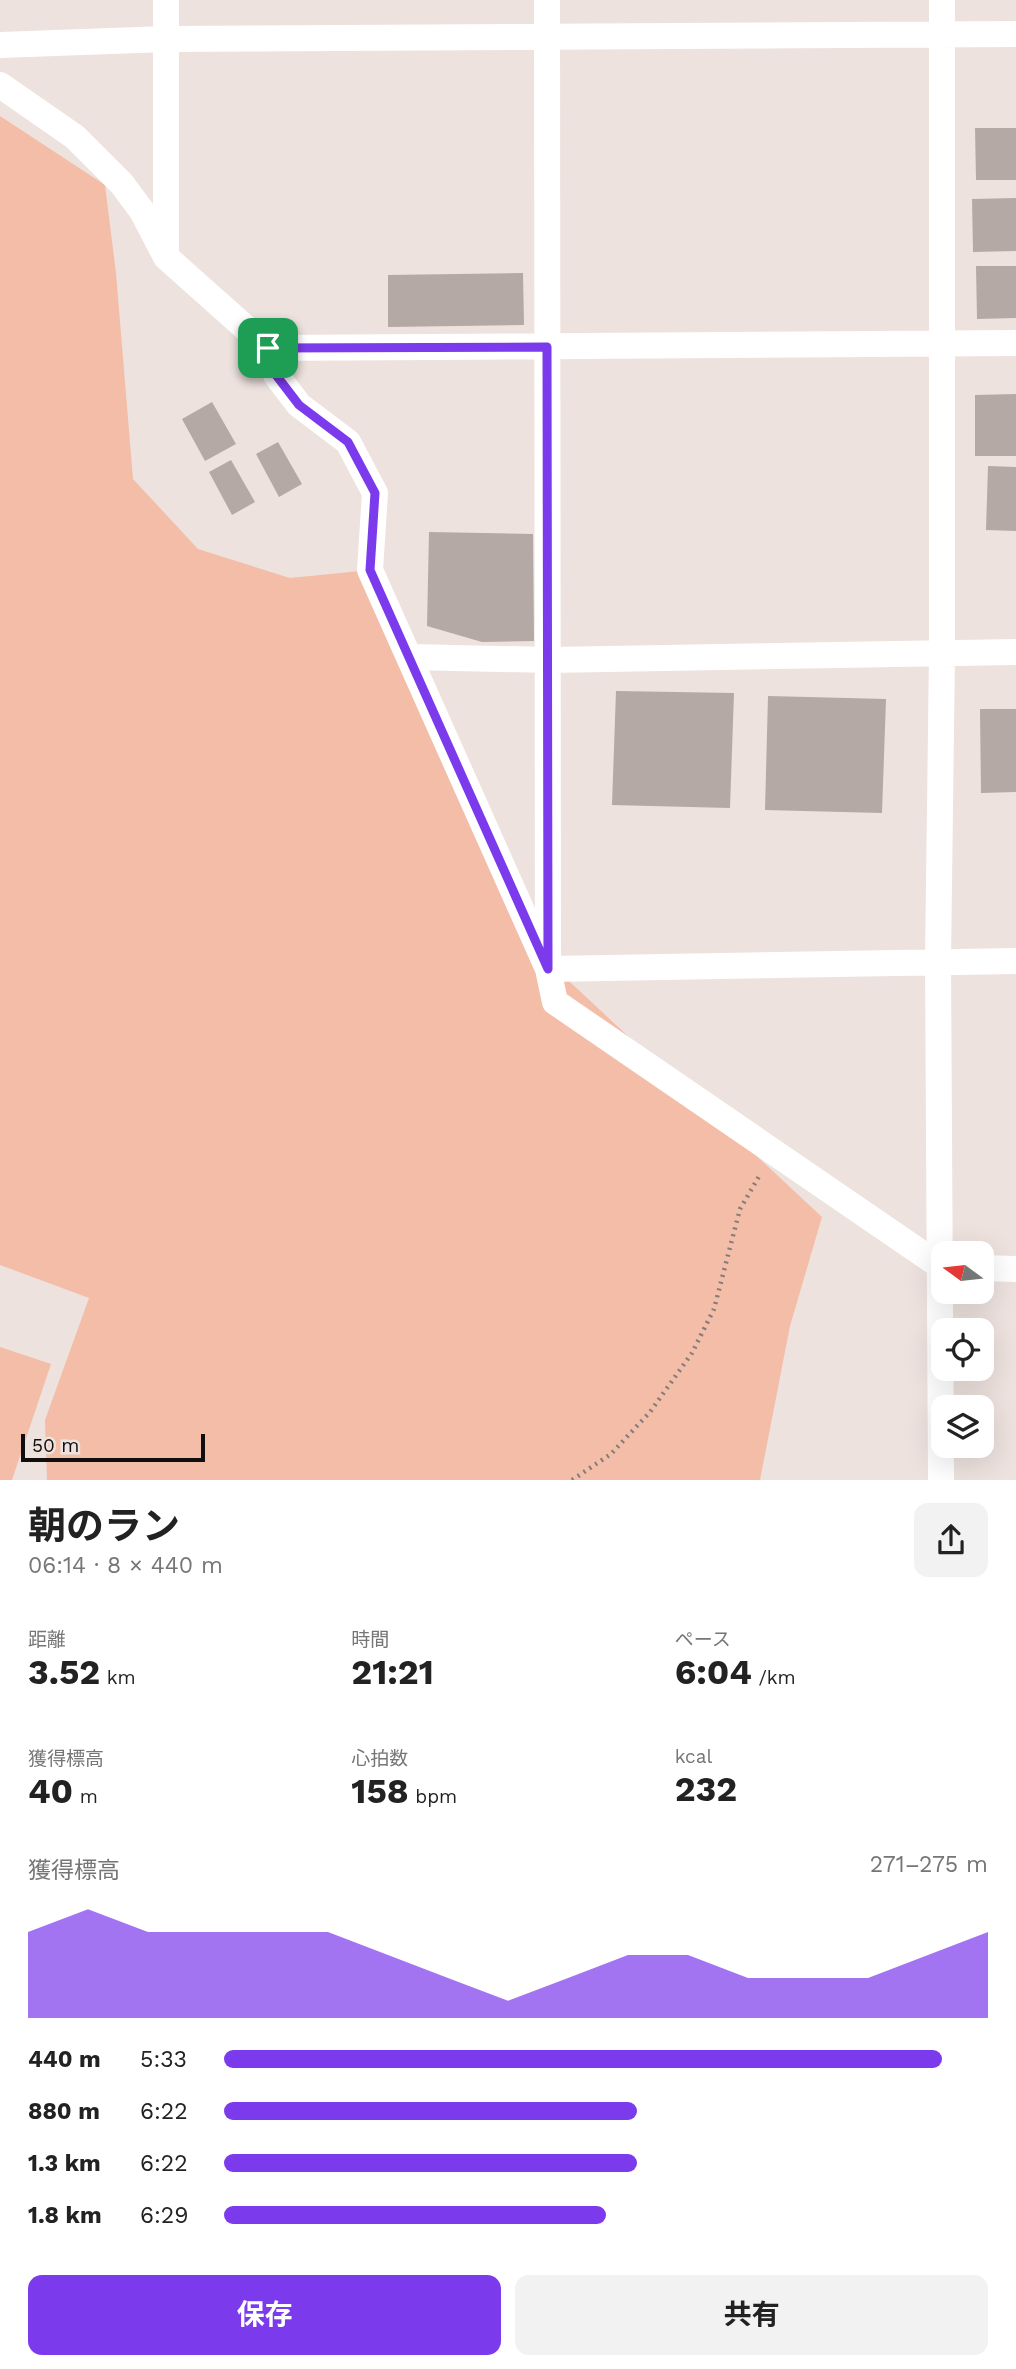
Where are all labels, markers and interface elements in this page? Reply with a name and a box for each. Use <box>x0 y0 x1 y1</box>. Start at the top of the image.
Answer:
pin <box>238 318 298 378</box>
icon: arrive <box>249 329 287 367</box>
north arrow <box>931 1241 994 1304</box>
map controls <box>931 1241 994 1458</box>
button: locate <box>931 1318 994 1381</box>
button: layers <box>931 1395 994 1458</box>
scale bar <box>21 1431 205 1463</box>
text: 50 m <box>32 1434 79 1457</box>
button: share <box>914 1503 988 1577</box>
text: 朝のラン <box>28 1504 180 1548</box>
text: 06:14 · 8 × 440 m <box>28 1552 223 1579</box>
text: 距離 <box>28 1628 66 1651</box>
text: 時間 <box>351 1628 389 1651</box>
text: ペース <box>675 1628 731 1651</box>
text: 3.52 <box>28 1651 100 1693</box>
text: 21:21 <box>351 1651 434 1693</box>
text: 6:04 <box>675 1651 752 1693</box>
text: km <box>100 1666 136 1689</box>
text: /km <box>752 1666 796 1689</box>
text: kcal <box>675 1745 712 1768</box>
text: 獲得標高 <box>28 1747 104 1770</box>
text: 心拍数 <box>351 1747 408 1770</box>
text: 232 <box>675 1768 737 1810</box>
text: 40 <box>28 1770 73 1812</box>
text: 158 <box>351 1770 409 1812</box>
text: m <box>73 1785 98 1808</box>
text: bpm <box>409 1785 457 1808</box>
text: 271–275 m <box>870 1851 988 1878</box>
text: 獲得標高 <box>28 1857 120 1884</box>
text: 440 m <box>28 2046 101 2073</box>
text: 5:33 <box>140 2046 187 2073</box>
text: 880 m <box>28 2098 100 2125</box>
text: 6:22 <box>140 2098 188 2125</box>
text: 1.3 km <box>28 2150 101 2177</box>
text: 6:22 <box>140 2150 188 2177</box>
text: 1.8 km <box>28 2202 102 2229</box>
text: 6:29 <box>140 2202 188 2229</box>
button: 保存 <box>28 2275 501 2355</box>
button: 共有 <box>515 2275 988 2355</box>

